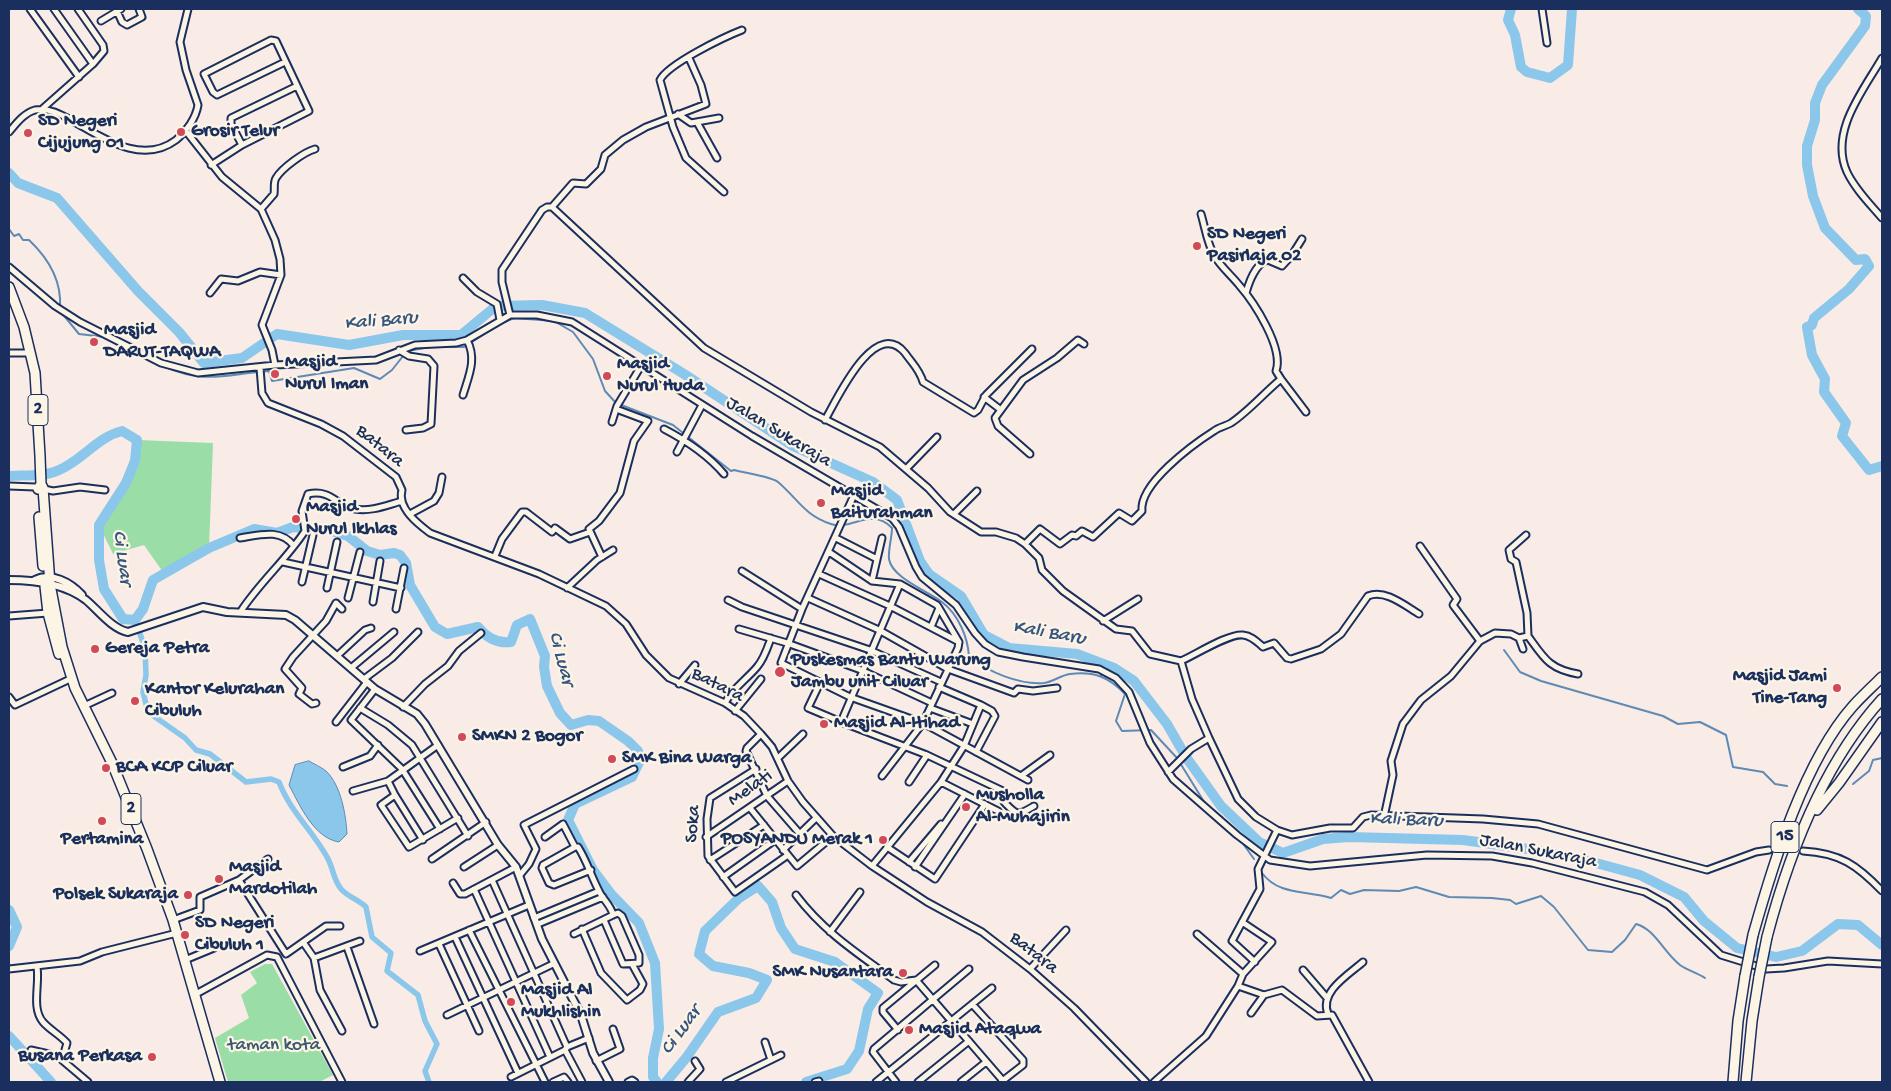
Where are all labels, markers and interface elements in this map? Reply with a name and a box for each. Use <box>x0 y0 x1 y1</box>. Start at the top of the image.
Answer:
place label: SD Negeri Cijujung 01 <box>38 111 124 155</box>
place label: Grosir Telur <box>191 121 279 143</box>
marker: Grosir Telur <box>175 126 187 138</box>
marker: SD Negeri Cijujung 01 <box>22 127 34 139</box>
place label: SD Negeri Pasirlaja 02 <box>1207 224 1301 268</box>
marker: SD Negeri Pasirlaja 02 <box>1191 240 1203 252</box>
water label: Kali Baru <box>343 307 419 337</box>
place label: Masjid DARUT-TAQWA <box>104 320 220 364</box>
marker: Masjid DARUT-TAQWA <box>88 336 100 348</box>
place label: Masjid Nurul Iman <box>285 352 368 396</box>
place label: Masjid Nurul Huda <box>617 354 704 398</box>
marker: Masjid Nurul Iman <box>269 368 281 380</box>
marker: Masjid Nurul Huda <box>601 370 613 382</box>
street label: Jalan Sukaraja <box>721 393 835 473</box>
road number: 2 <box>28 394 48 426</box>
street label: Batara <box>350 421 408 473</box>
place label: Masjid Baiturahman <box>831 481 933 525</box>
place label: Masjid Nurul Ikhlas <box>306 497 397 541</box>
marker: Masjid Baiturahman <box>815 497 827 509</box>
marker: Masjid Nurul Ikhlas <box>290 513 302 525</box>
water label: Ci Luar <box>105 529 137 587</box>
water label: Kali Baru <box>1011 616 1087 652</box>
water label: Ci Luar <box>541 629 579 689</box>
place label: Gereja Petra <box>105 638 209 660</box>
marker: Gereja Petra <box>89 643 101 655</box>
place label: Puskesmas Bantu Warung Jambu unit Ciluar <box>791 650 991 694</box>
street label: Batara <box>687 663 747 709</box>
marker: Puskesmas Bantu Warung Jambu unit Ciluar <box>773 665 787 679</box>
place label: Masjid Jami Tine-Tang <box>1733 666 1827 710</box>
place label: Kantor Kelurahan Cibuluh <box>145 679 284 723</box>
marker: Masjid Jami Tine-Tang <box>1831 682 1843 694</box>
marker: Kantor Kelurahan Cibuluh <box>129 695 141 707</box>
place label: Masjid Al-Itihad <box>834 713 960 735</box>
marker: Masjid Al-Itihad <box>818 718 830 730</box>
place label: SMKN 2 Bogor <box>472 726 582 748</box>
marker: SMKN 2 Bogor <box>456 731 468 743</box>
place label: SMK Bina Warga <box>622 748 752 770</box>
marker: SMK Bina Warga <box>606 753 618 765</box>
place label: BCA KCP Ciluar <box>116 757 232 779</box>
marker: BCA KCP Ciluar <box>100 762 112 774</box>
street label: Melati <box>724 765 778 813</box>
place label: Musholla Al-Muhajirin <box>976 785 1070 829</box>
road number: 2 <box>121 794 141 824</box>
marker: Musholla Al-Muhajirin <box>960 801 972 813</box>
street label: Soka <box>681 804 707 844</box>
water label: Kali Baru <box>1369 808 1443 834</box>
marker: Pertamina <box>96 815 108 827</box>
road number: 15 <box>1771 822 1799 852</box>
place label: Pertamina <box>61 829 143 851</box>
place label: POSYANDU Merak 1 <box>721 829 873 851</box>
street label: Jalan Sukaraja <box>1477 829 1599 875</box>
marker: POSYANDU Merak 1 <box>877 834 889 846</box>
place label: Masjid Mardotilah <box>229 857 317 901</box>
marker: Masjid Mardotilah <box>213 873 225 885</box>
place label: Polsek Sukaraja <box>54 884 178 906</box>
marker: Polsek Sukaraja <box>182 889 194 901</box>
place label: SD Negeri Cibuluh 1 <box>195 913 274 957</box>
street label: Batara <box>1004 928 1062 980</box>
marker: SD Negeri Cibuluh 1 <box>179 929 191 941</box>
place label: SMK Nusantara <box>773 962 893 984</box>
marker: SMK Nusantara <box>897 967 909 979</box>
place label: Masjid Al Mukhlishin <box>521 980 600 1024</box>
marker: Masjid Al Mukhlishin <box>505 996 517 1008</box>
water label: Ci Luar <box>656 1002 708 1060</box>
place label: Masjid Ataqwa <box>919 1019 1041 1041</box>
marker: Masjid Ataqwa <box>903 1024 915 1036</box>
park label: taman kota <box>228 1035 320 1057</box>
place label: Busana Perkasa <box>18 1046 142 1068</box>
marker: Busana Perkasa <box>146 1051 158 1063</box>

